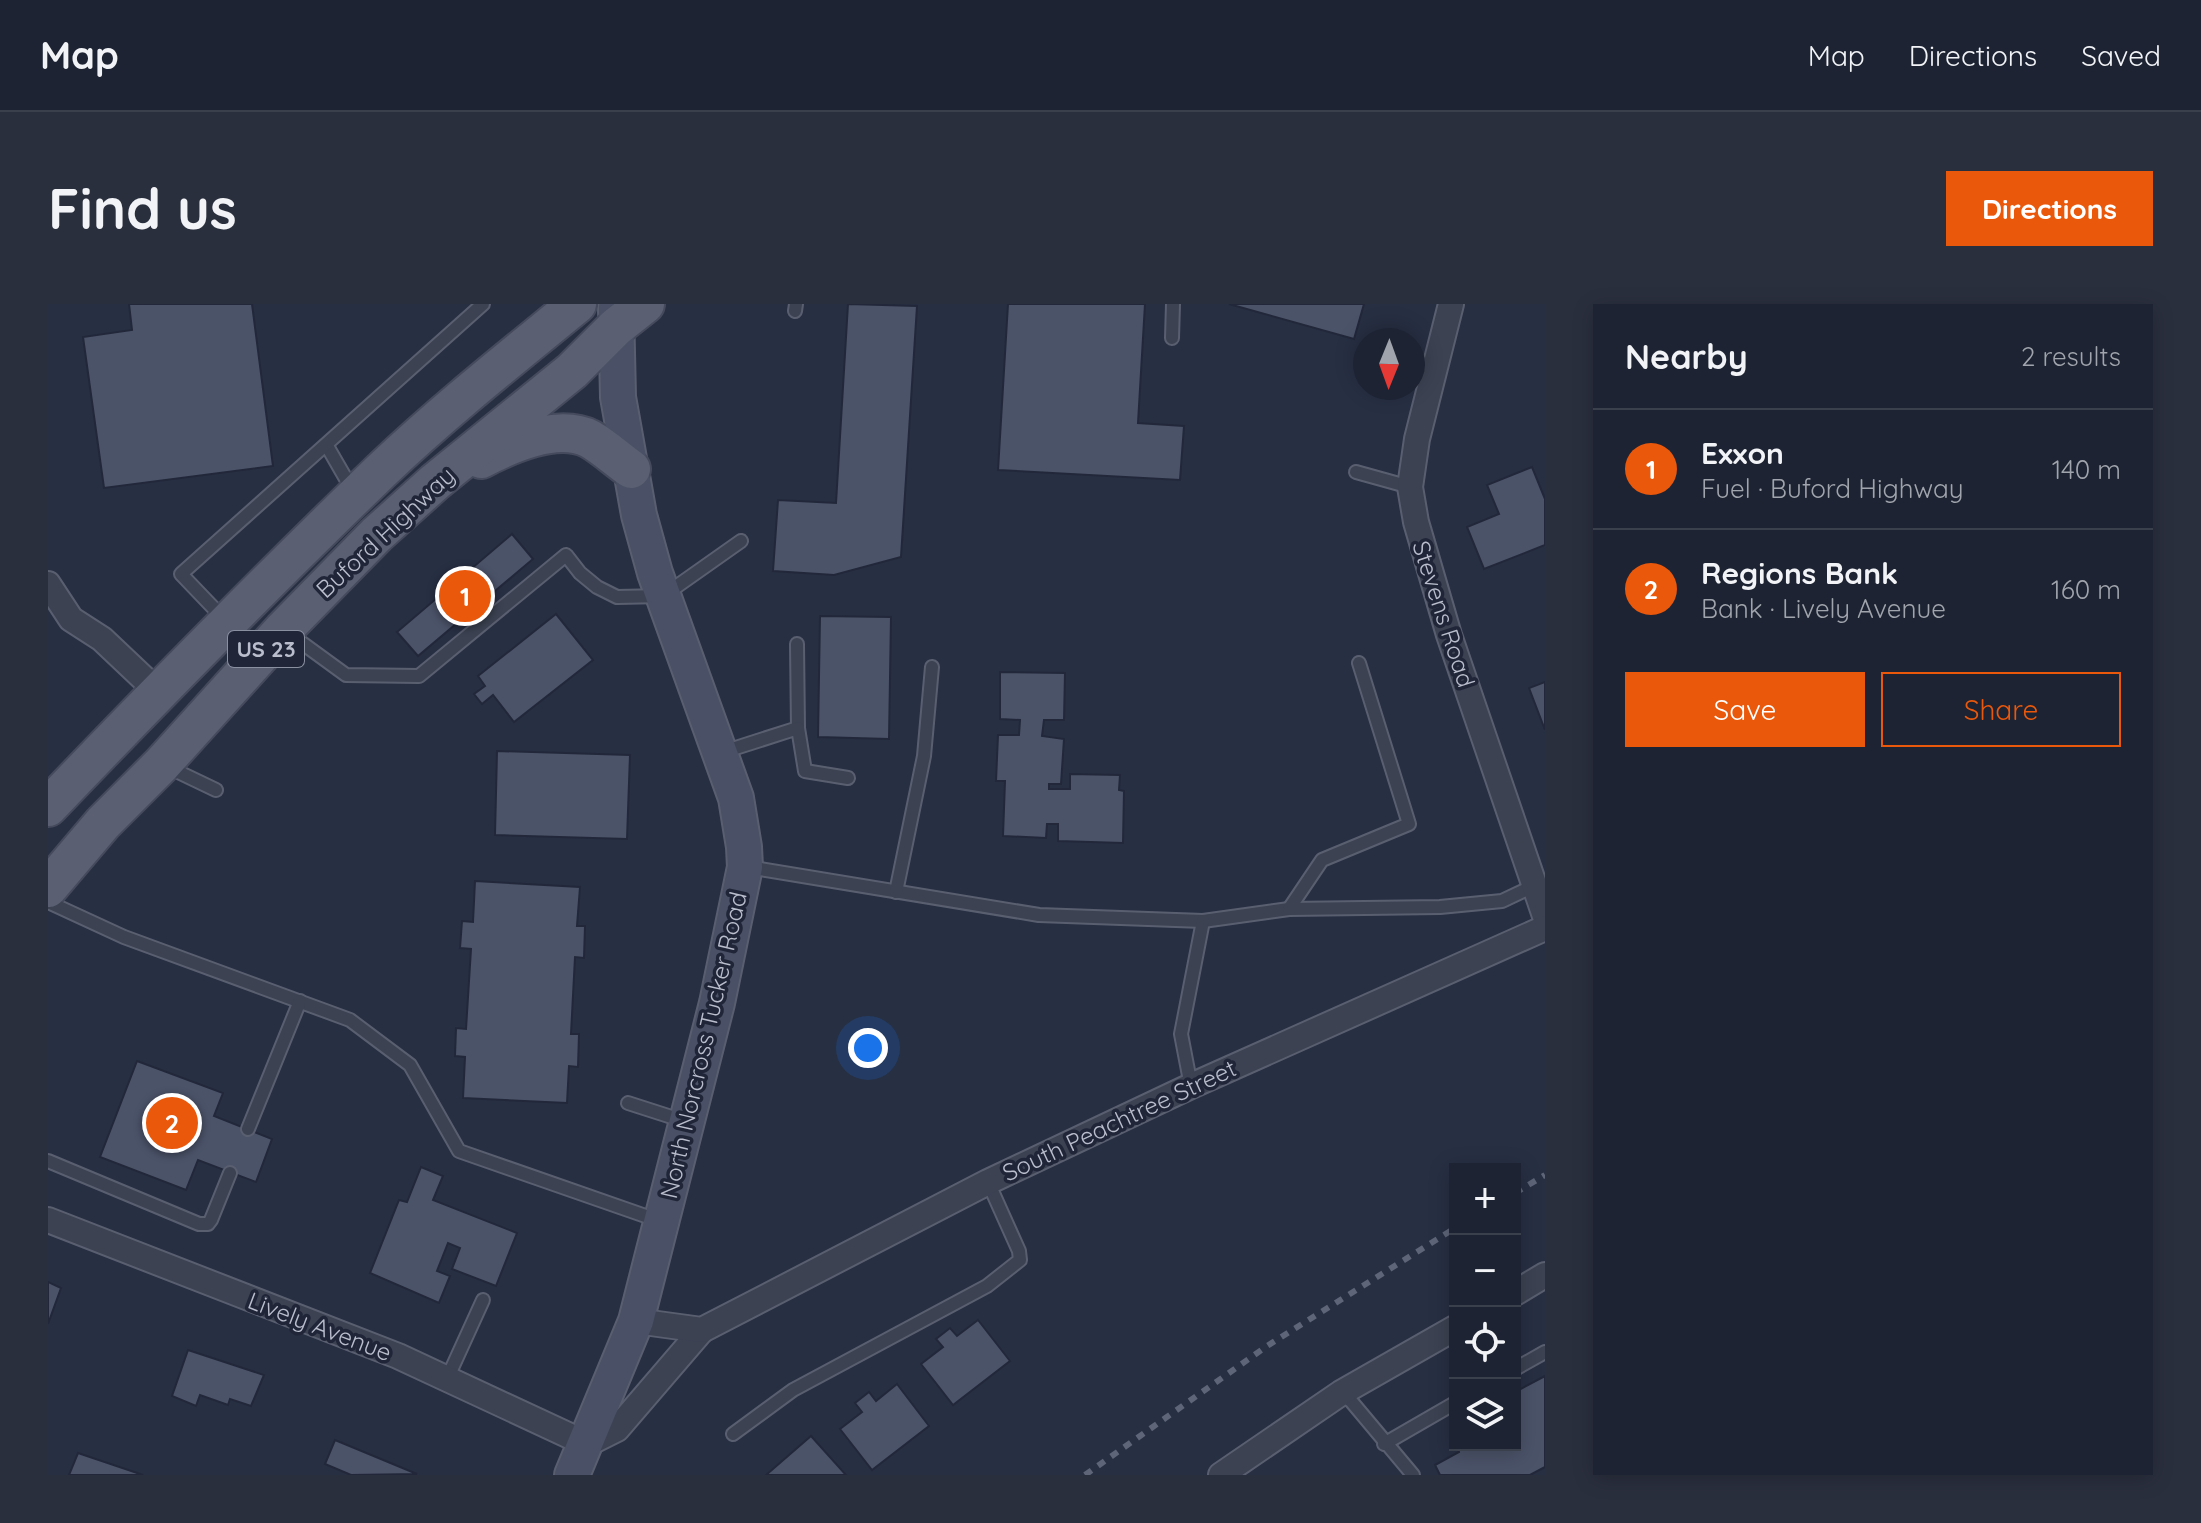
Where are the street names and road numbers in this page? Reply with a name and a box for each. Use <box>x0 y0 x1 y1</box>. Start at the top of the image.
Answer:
street label: Buford Highway <box>309 460 461 604</box>
street label: Stevens Road <box>1406 537 1482 691</box>
road number: US 23 <box>228 631 304 667</box>
street label: North Norcross Tucker Road <box>653 889 753 1201</box>
street label: South Peachtree Street <box>997 1053 1241 1187</box>
street label: Lively Avenue <box>244 1285 396 1367</box>

